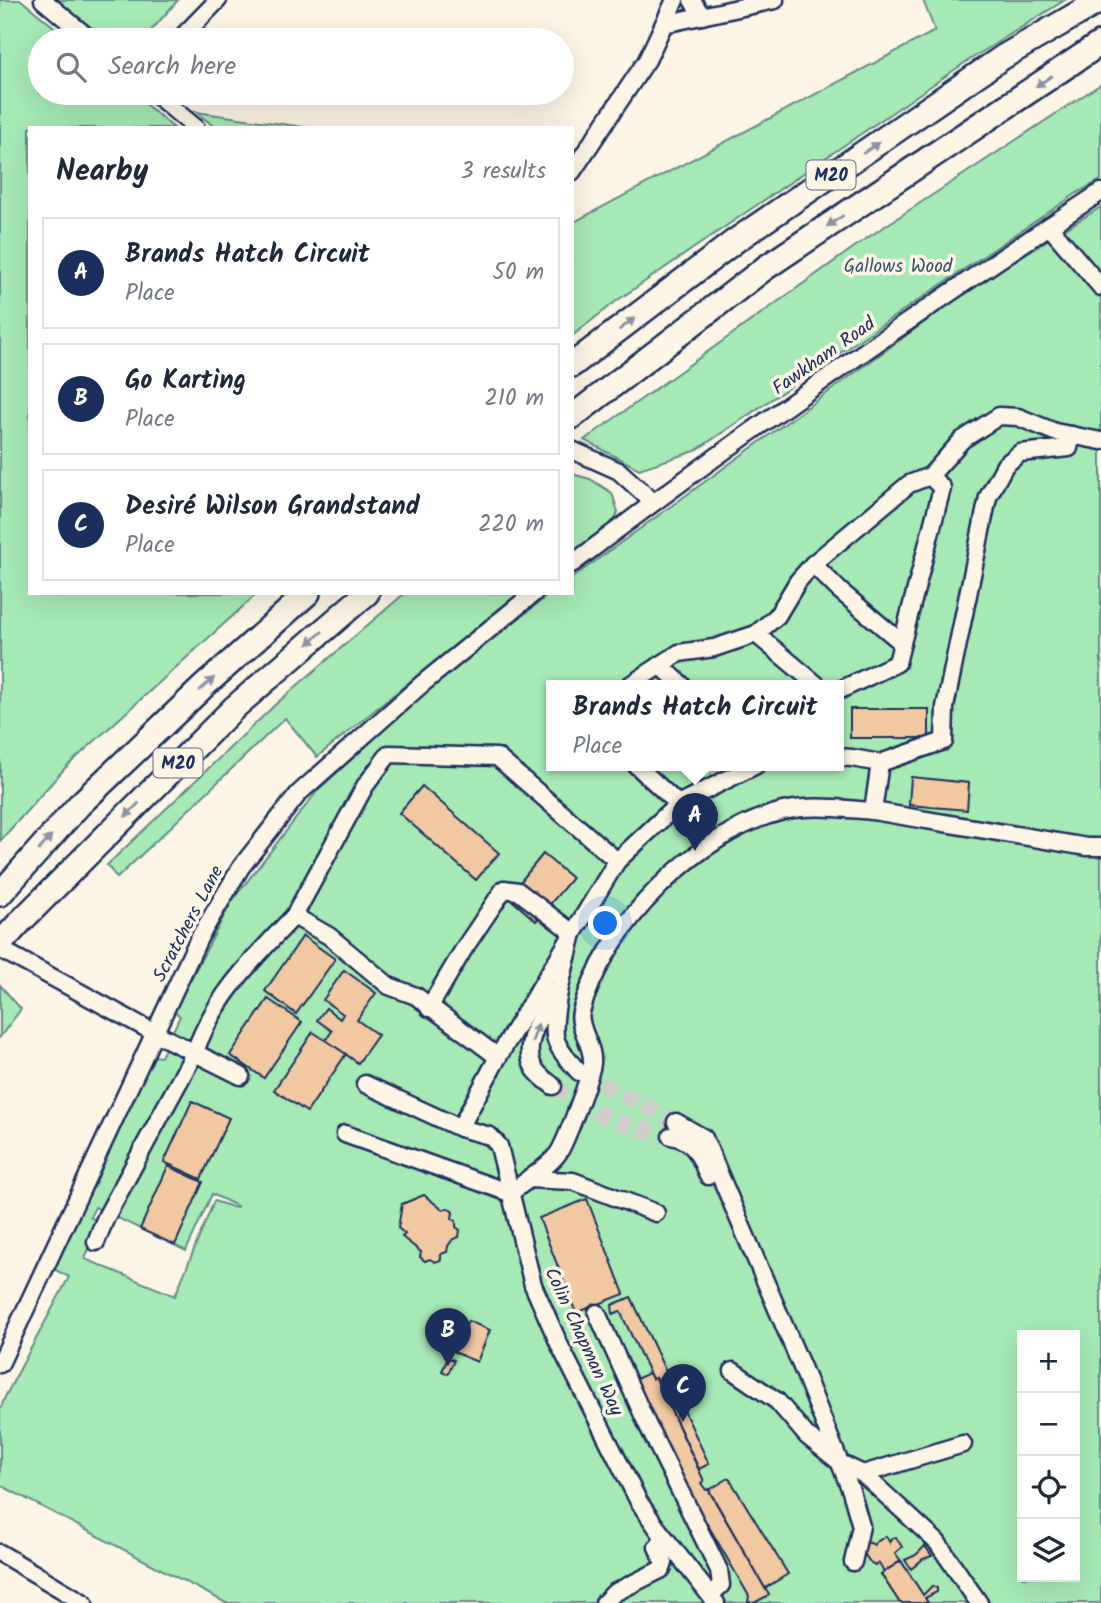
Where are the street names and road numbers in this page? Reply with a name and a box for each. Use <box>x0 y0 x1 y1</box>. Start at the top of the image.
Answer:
road number: M20 <box>806 160 856 190</box>
street label: Fawkham Road <box>766 310 883 403</box>
road number: M20 <box>154 748 202 778</box>
street label: Scratchers Lane <box>145 860 232 988</box>
street label: Colin Chapman Way <box>536 1263 631 1422</box>

